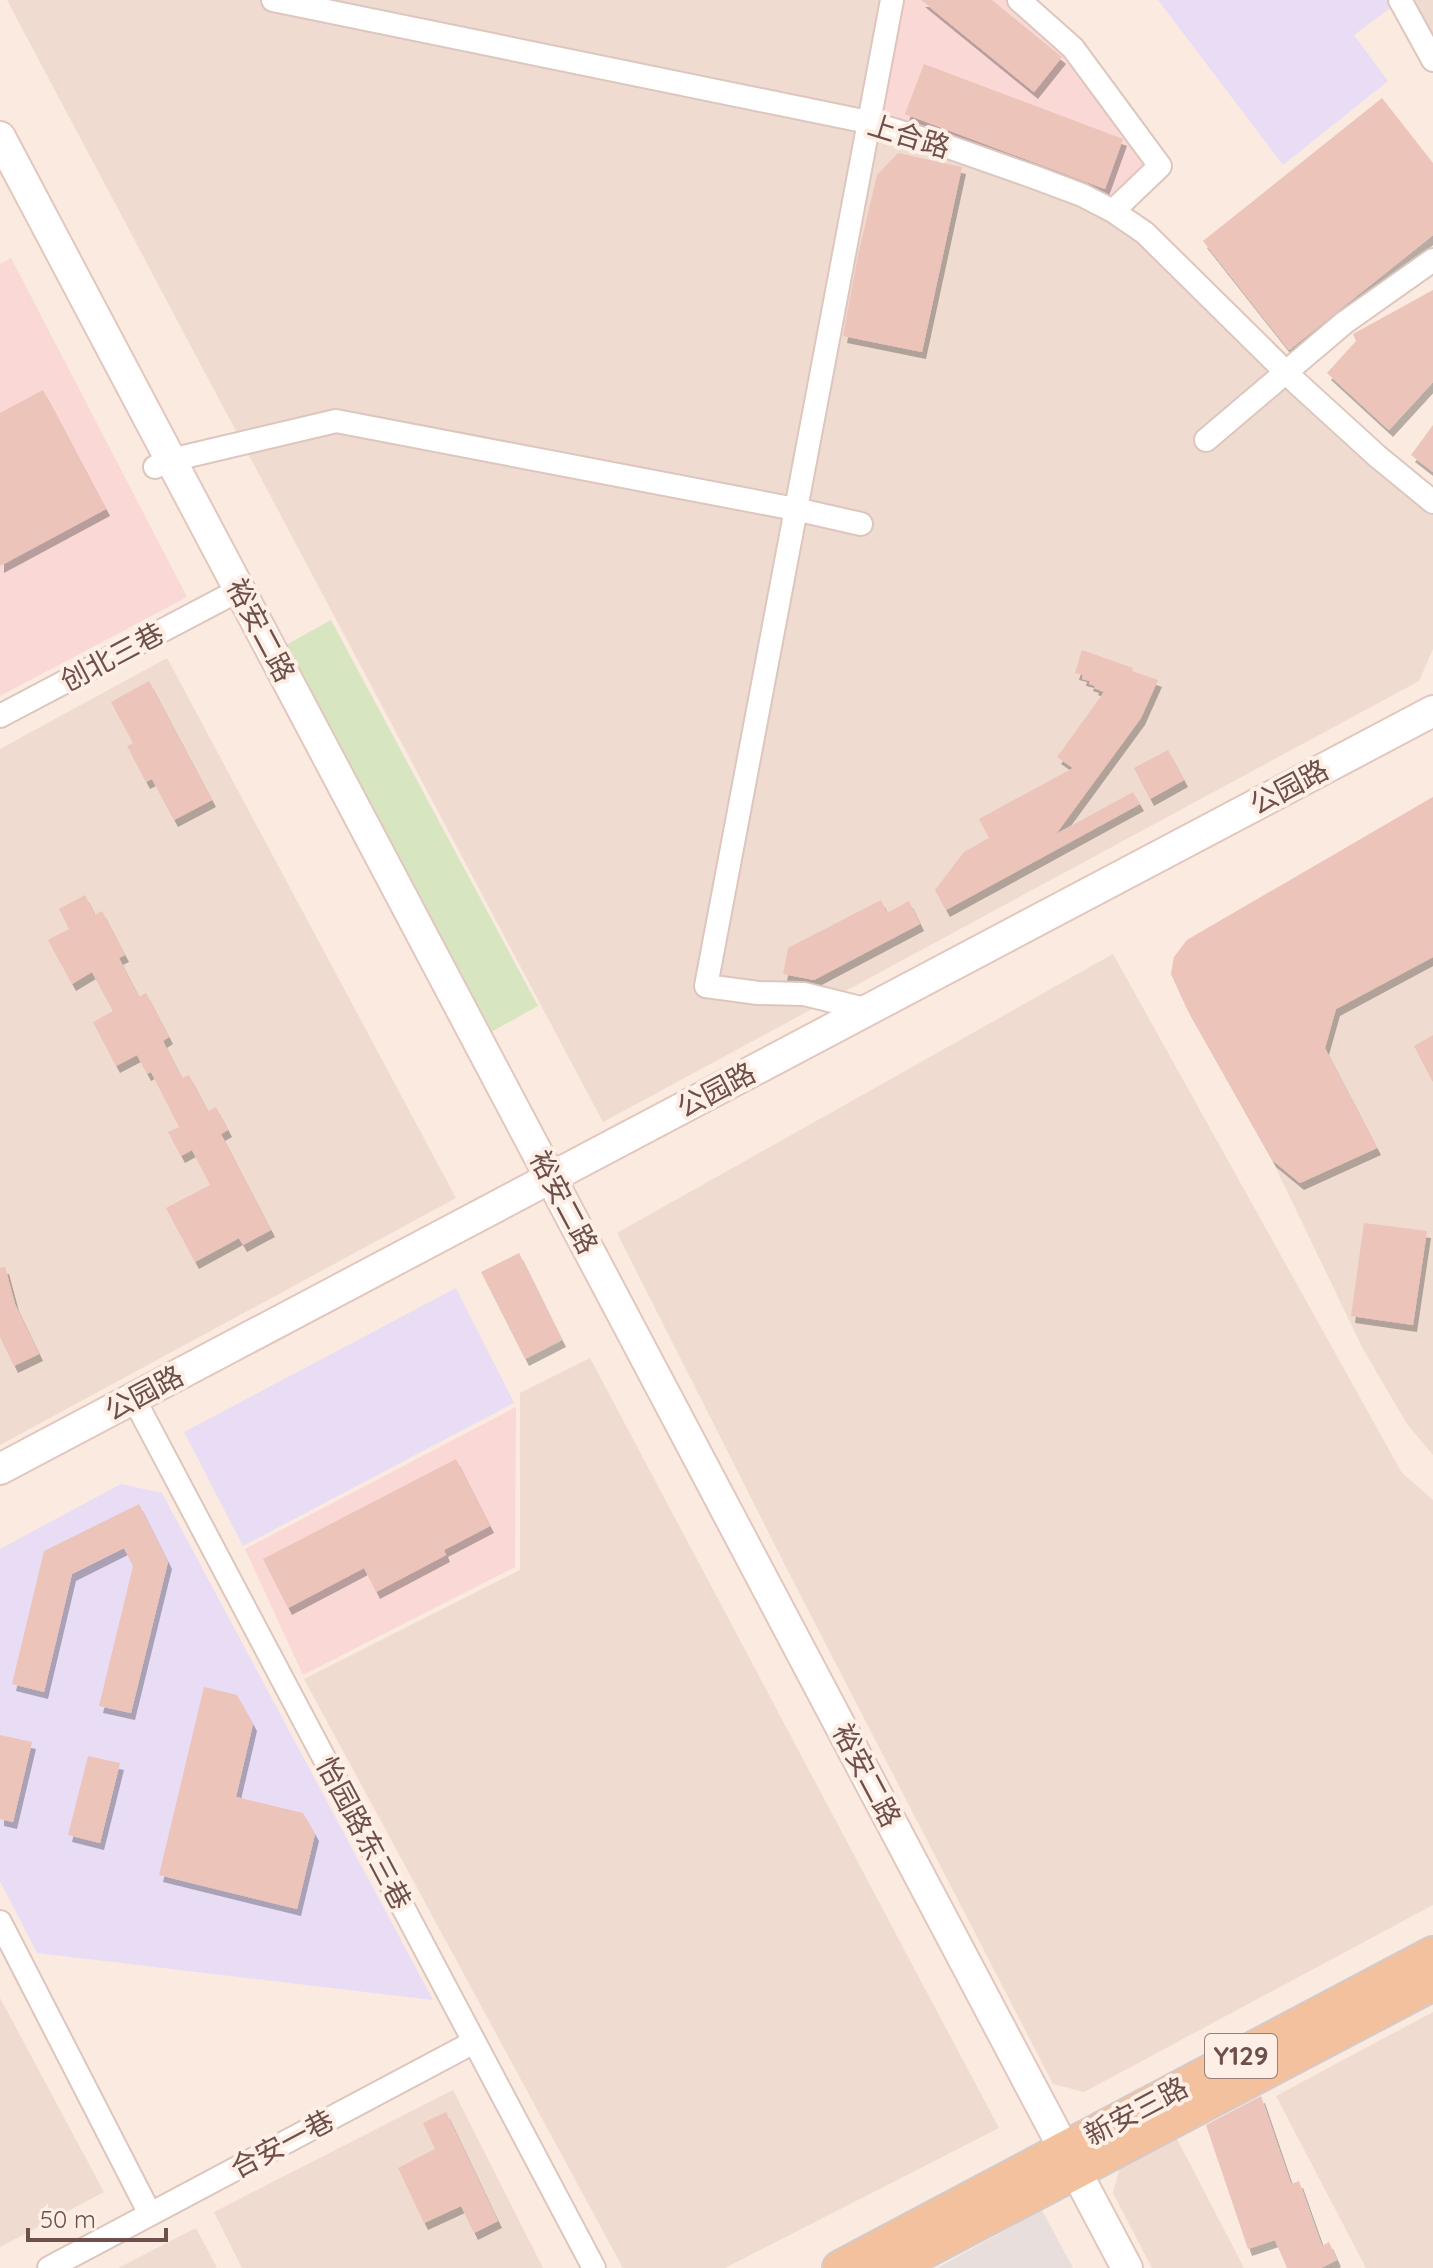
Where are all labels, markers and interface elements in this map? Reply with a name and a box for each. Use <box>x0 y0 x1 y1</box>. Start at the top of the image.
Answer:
street label: 上合路 <box>864 107 954 165</box>
street label: 裕安二路 <box>220 572 303 687</box>
street label: 创北三巷 <box>54 615 169 698</box>
street label: 公园路 <box>1243 751 1334 822</box>
street label: 公园路 <box>670 1054 761 1125</box>
street label: 裕安二路 <box>523 1144 606 1259</box>
street label: 公园路 <box>98 1357 189 1428</box>
street label: 裕安二路 <box>826 1717 909 1832</box>
street label: 怡园路东三巷 <box>310 1750 419 1915</box>
road number: Y129 <box>1205 2034 1277 2078</box>
street label: 新安三路 <box>1078 2069 1193 2152</box>
street label: 合安一巷 <box>224 2102 339 2185</box>
scale bar <box>28 2192 166 2242</box>
text: 50 m <box>40 2204 96 2234</box>

